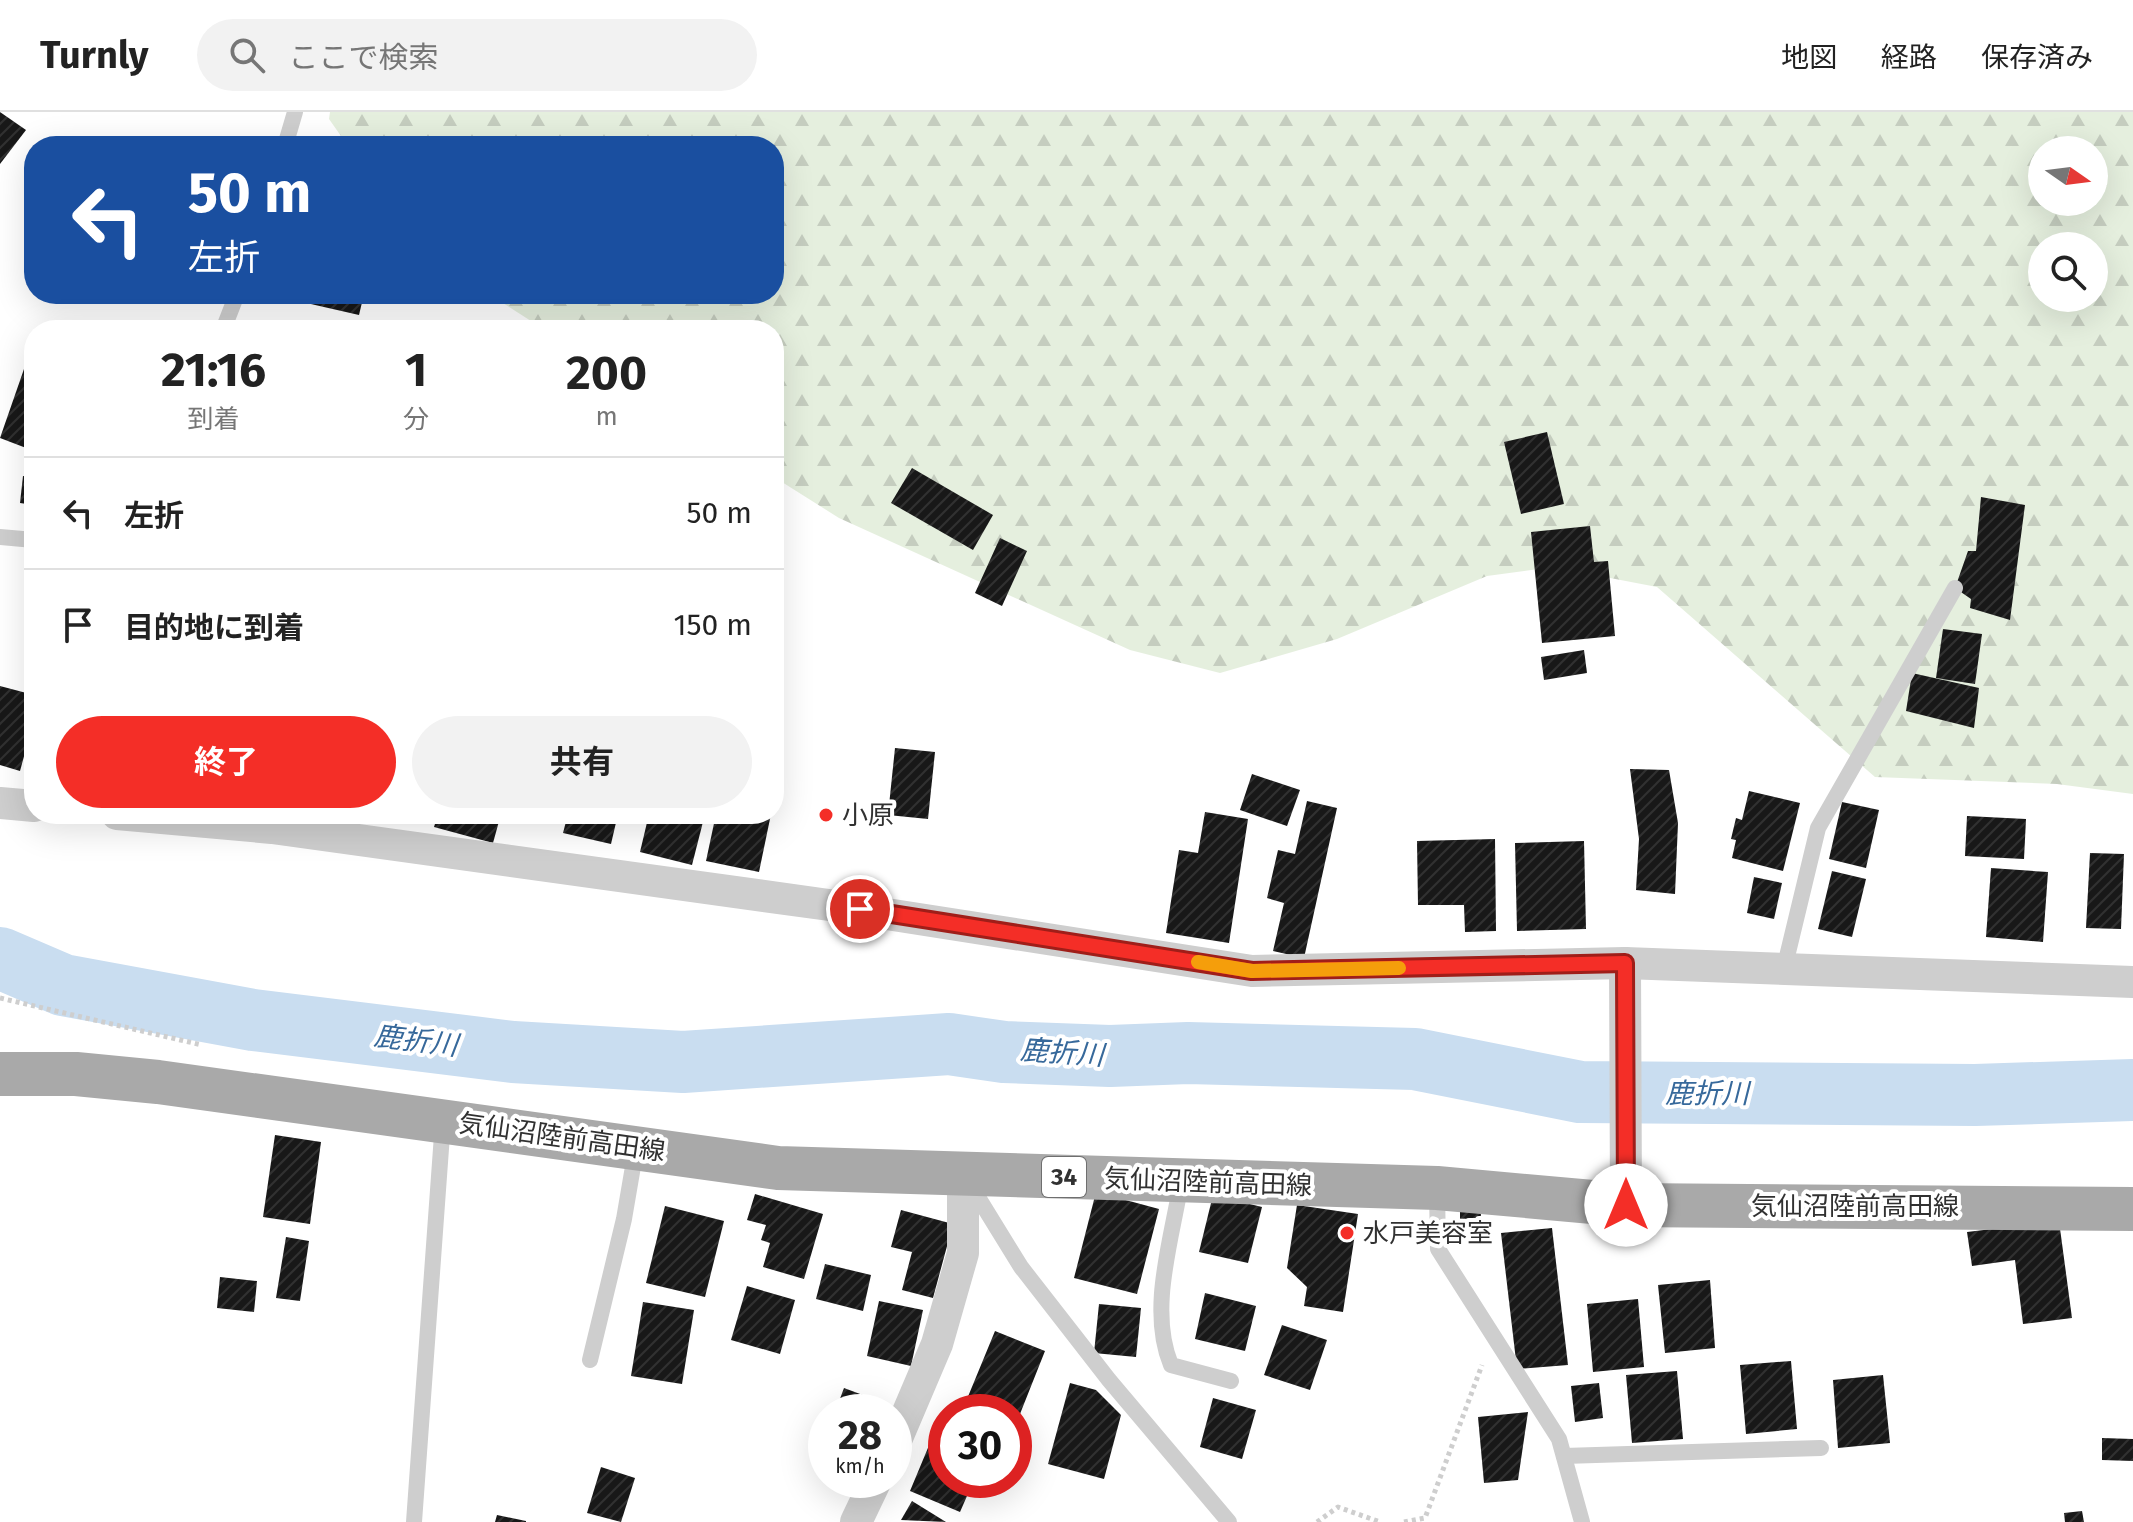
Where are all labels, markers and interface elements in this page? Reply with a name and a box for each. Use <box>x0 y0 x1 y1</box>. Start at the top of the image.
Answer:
search box <box>197 19 757 91</box>
text: Turnly <box>40 32 149 78</box>
icon: search <box>225 33 269 77</box>
text: ここで検索 <box>289 40 439 76</box>
text: 地図 <box>1781 41 1837 74</box>
text: 経路 <box>1881 41 1937 74</box>
text: 保存済み <box>1981 41 2093 74</box>
north arrow <box>2028 136 2108 216</box>
map controls <box>2028 136 2108 312</box>
text: 50 m <box>188 160 311 227</box>
icon: left <box>56 168 160 272</box>
button: search <box>2028 232 2108 312</box>
text: 左折 <box>188 236 260 280</box>
text: 21:16 <box>161 341 266 399</box>
text: 1 <box>405 341 427 399</box>
text: 200 <box>566 344 647 402</box>
text: m <box>595 401 618 432</box>
text: 到着 <box>188 404 240 435</box>
text: 分 <box>403 404 429 435</box>
icon: left <box>56 491 100 535</box>
text: 50 m <box>687 495 752 531</box>
text: 左折 <box>124 498 184 534</box>
icon: arrive <box>56 603 100 647</box>
text: 150 m <box>674 607 752 643</box>
text: 目的地に到着 <box>124 610 304 646</box>
button: 終了 <box>56 716 396 808</box>
button: 共有 <box>412 716 752 808</box>
place label: 小原 <box>842 800 894 831</box>
marker: 小原 <box>817 806 835 824</box>
pin <box>826 875 894 943</box>
icon: arrive <box>838 887 882 931</box>
water label: 鹿折川 <box>372 1019 463 1062</box>
water label: 鹿折川 <box>1019 1033 1108 1072</box>
water label: 鹿折川 <box>1665 1077 1752 1110</box>
street label: 気仙沼陸前高田線 <box>457 1108 667 1167</box>
road number: 34 <box>1042 1157 1086 1197</box>
street label: 気仙沼陸前高田線 <box>1103 1163 1312 1202</box>
position arrow <box>1584 1163 1668 1247</box>
street label: 気仙沼陸前高田線 <box>1751 1191 1959 1222</box>
place label: 水戸美容室 <box>1363 1218 1493 1249</box>
marker: 水戸美容室 <box>1338 1224 1356 1242</box>
speed limit sign: 30 <box>928 1394 1032 1498</box>
text: 28 <box>838 1412 882 1460</box>
text: km/h <box>835 1454 885 1478</box>

